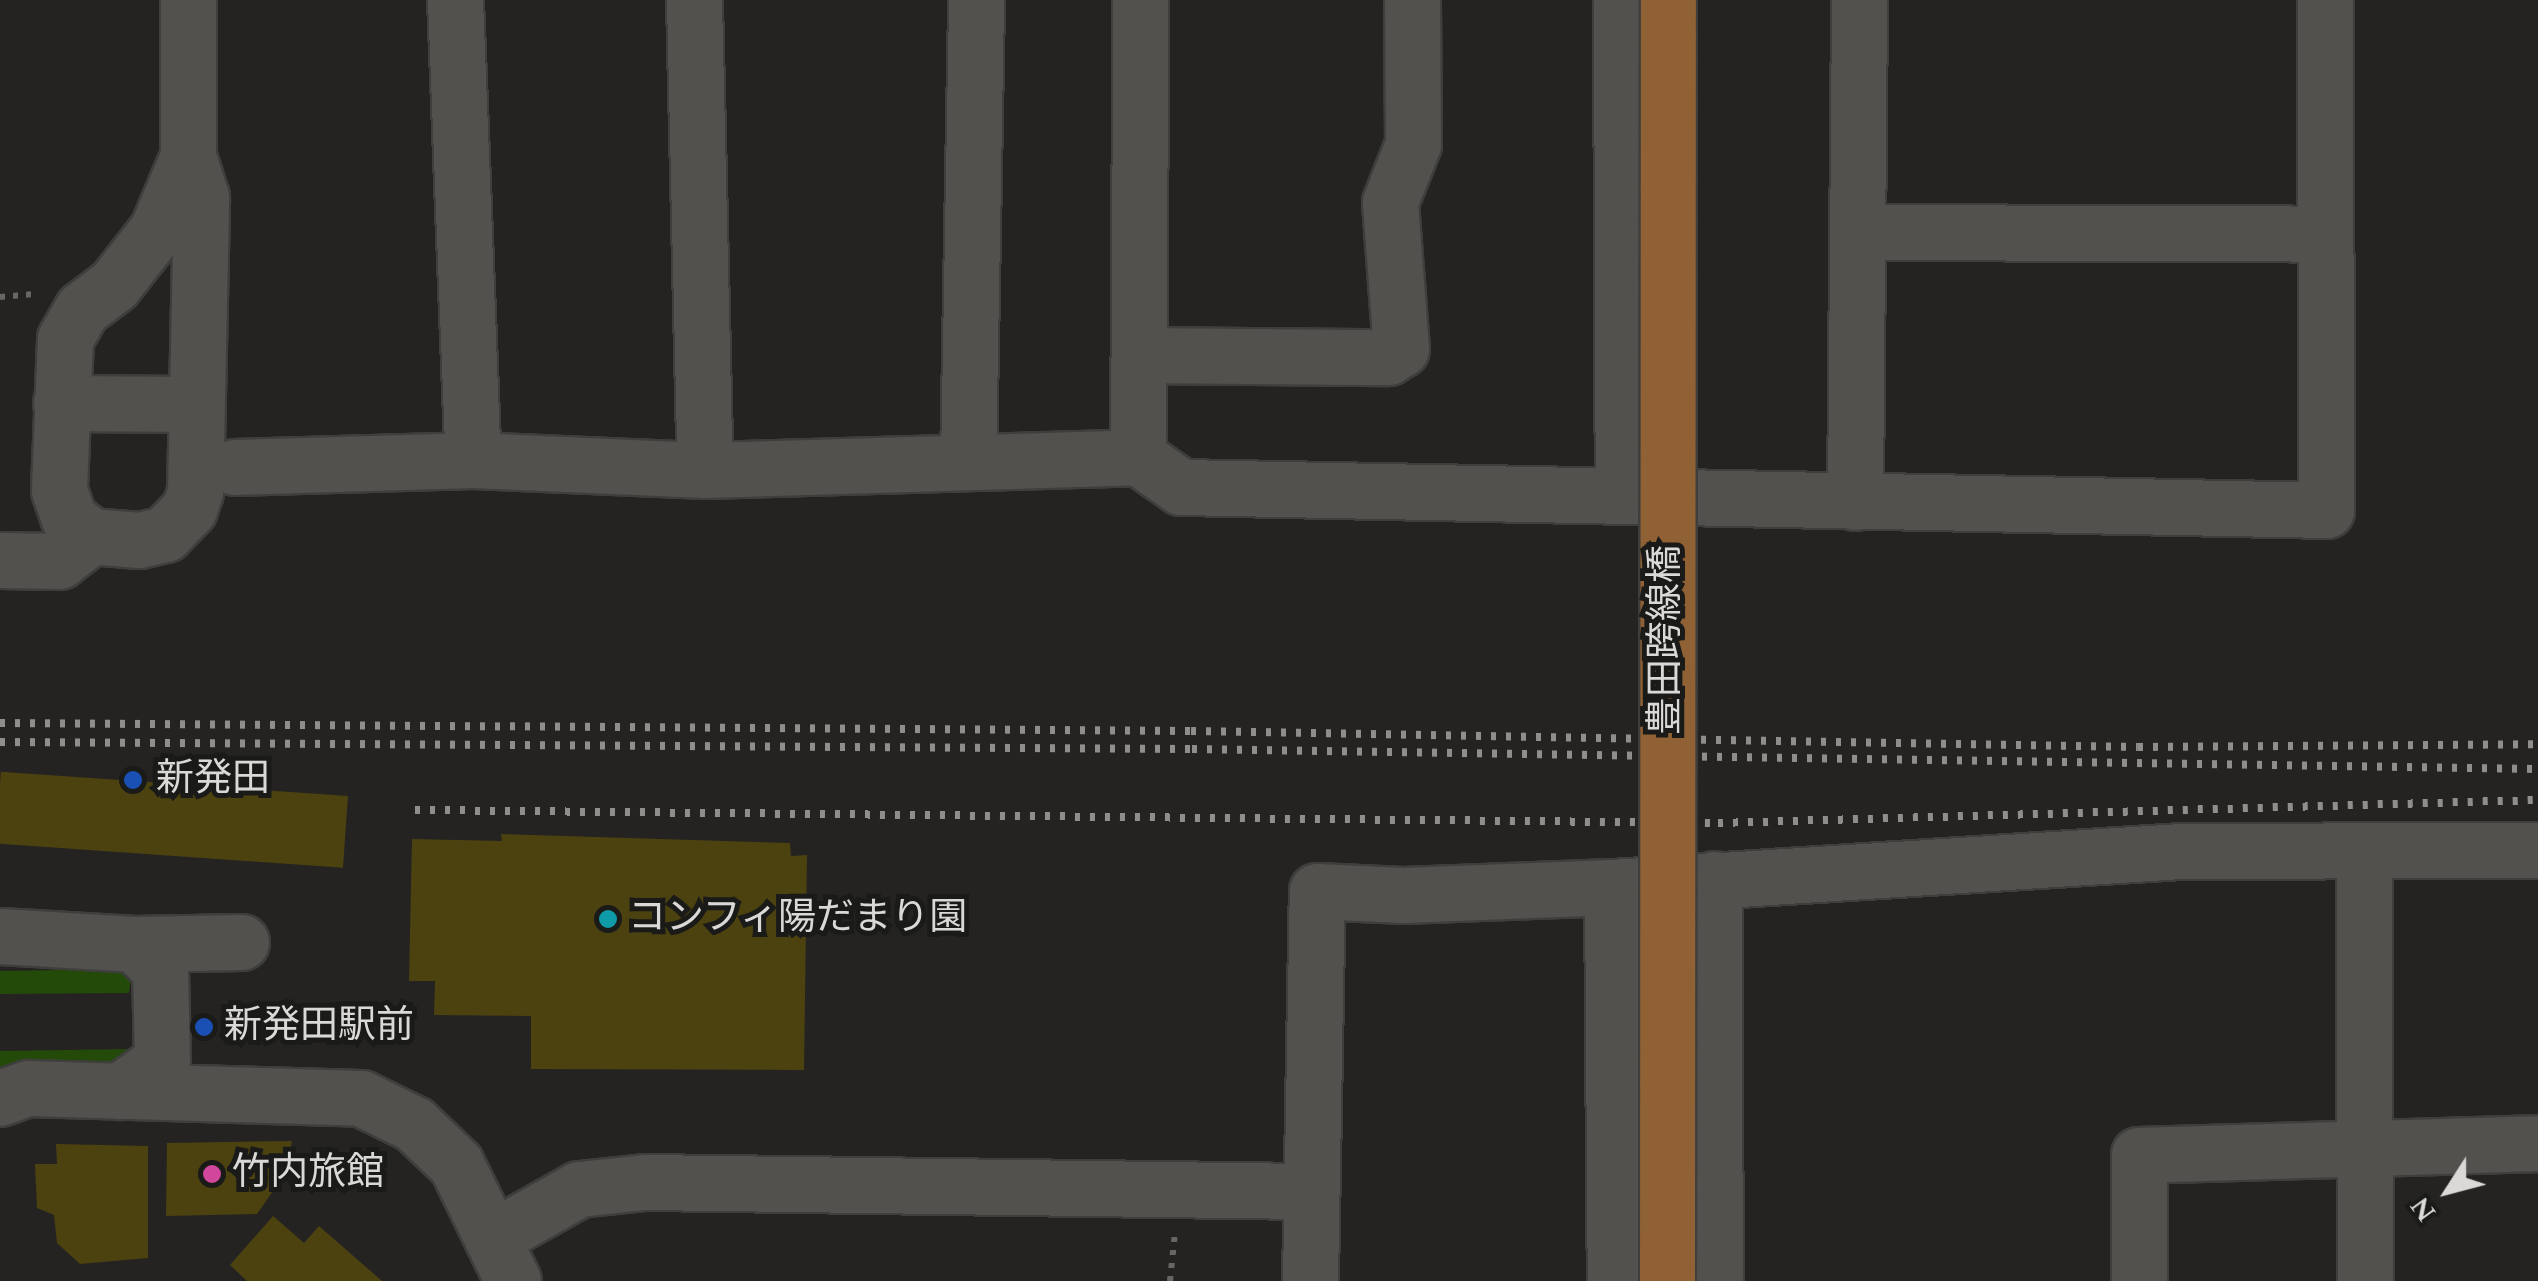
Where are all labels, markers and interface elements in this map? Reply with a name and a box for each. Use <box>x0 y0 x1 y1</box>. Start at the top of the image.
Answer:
street label: 豊田跨線橋 <box>1644 545 1690 735</box>
place label: 新発田 <box>156 757 270 803</box>
marker: 新発田 <box>120 767 146 793</box>
place label: コンフィ陽だまり園 <box>628 896 970 942</box>
marker: コンフィ陽だまり園 <box>597 908 619 930</box>
place label: 新発田駅前 <box>224 1004 414 1050</box>
marker: 新発田駅前 <box>193 1016 215 1038</box>
north arrow <box>2398 1141 2498 1241</box>
place label: 竹内旅館 <box>232 1151 384 1197</box>
marker: 竹内旅館 <box>201 1163 223 1185</box>
text: N <box>2399 1187 2447 1231</box>

